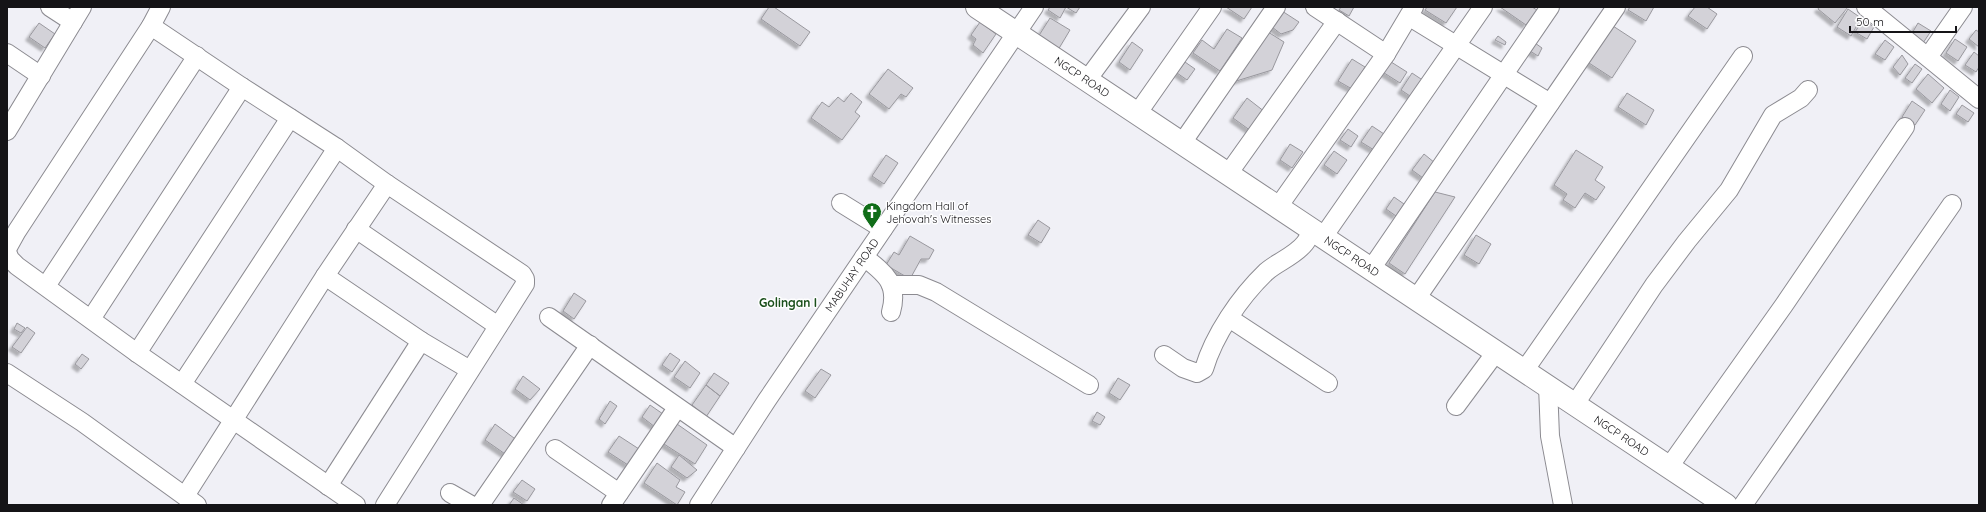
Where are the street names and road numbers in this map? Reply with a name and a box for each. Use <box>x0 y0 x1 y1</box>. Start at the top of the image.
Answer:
street label: NGCP ROAD <box>1052 53 1112 100</box>
street label: NGCP ROAD <box>1322 233 1382 280</box>
street label: MABUHAY ROAD <box>822 236 882 315</box>
street label: NGCP ROAD <box>1591 412 1652 459</box>

